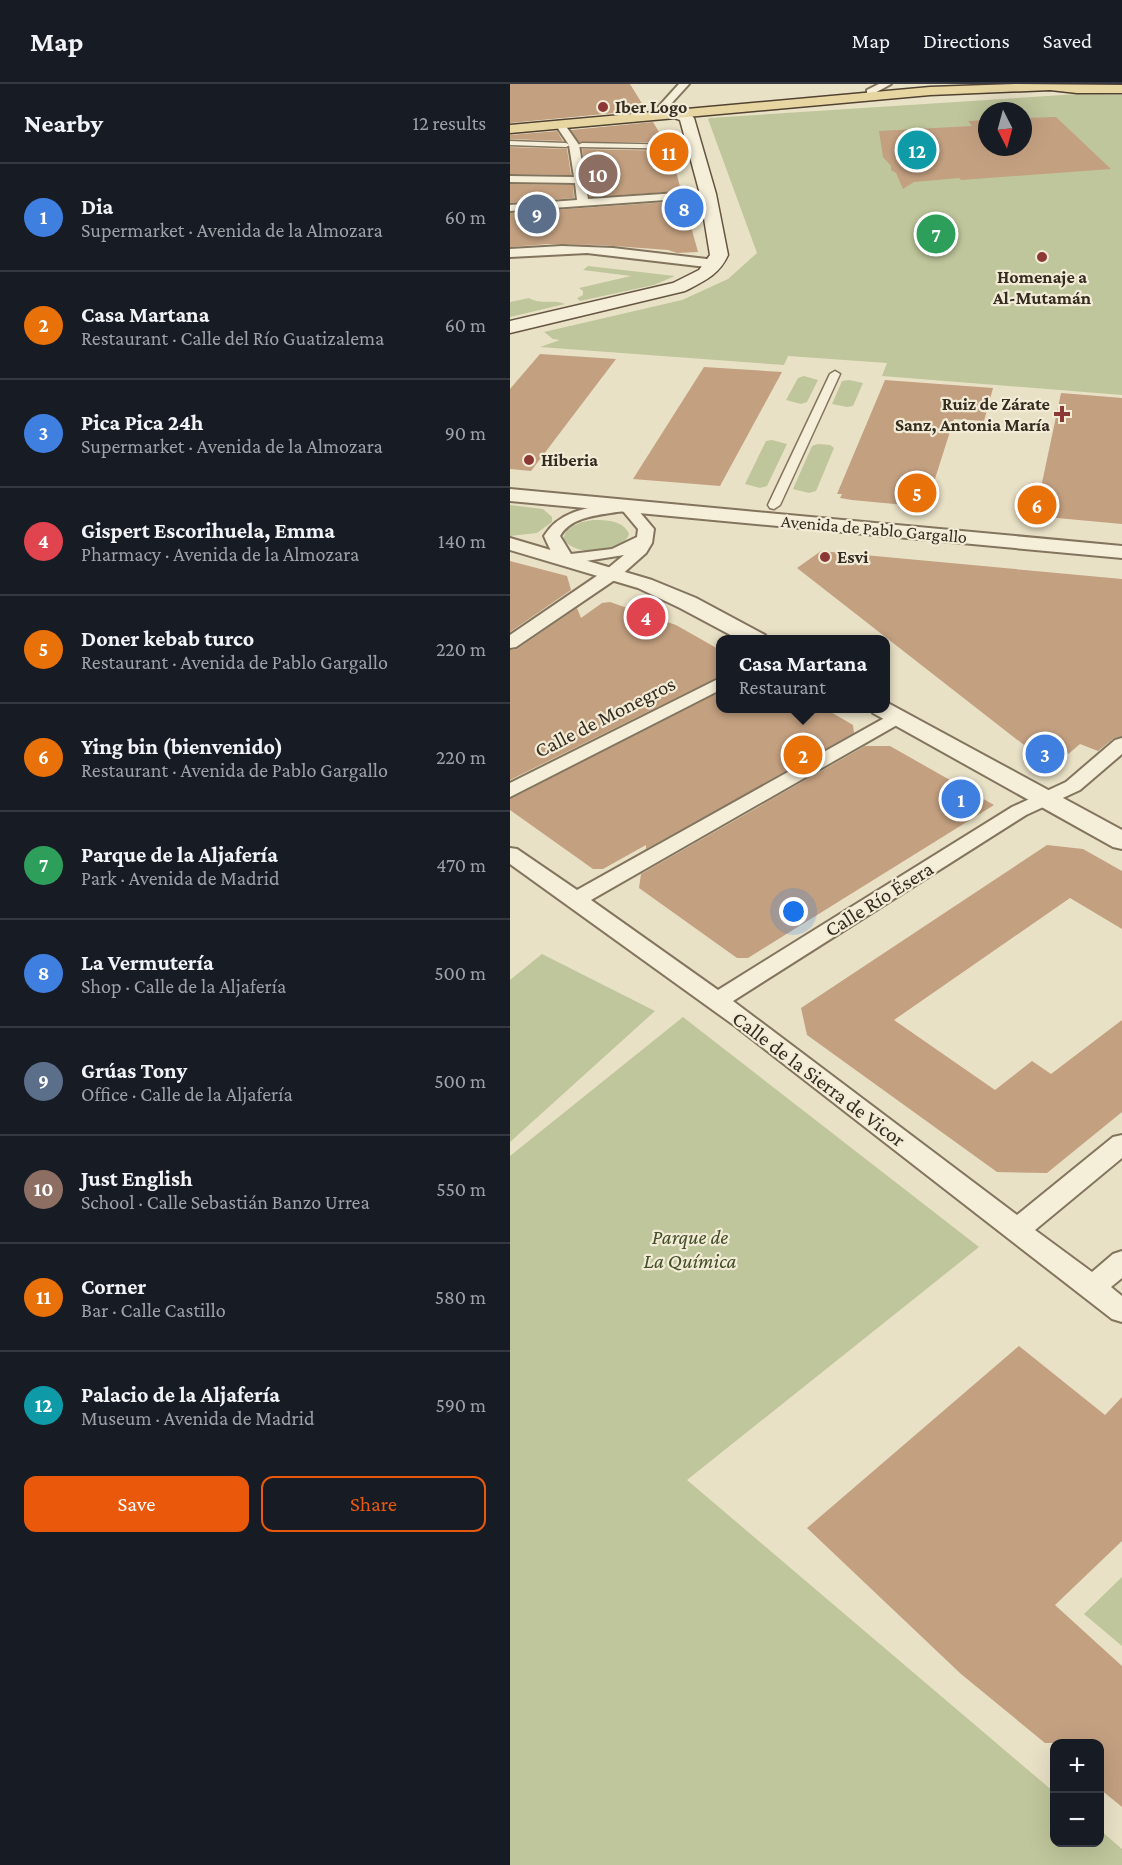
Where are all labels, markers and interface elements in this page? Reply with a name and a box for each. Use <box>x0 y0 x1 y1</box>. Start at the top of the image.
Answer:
text: Map <box>30 26 83 57</box>
text: Map <box>852 29 890 53</box>
text: Directions <box>923 29 1010 53</box>
text: Saved <box>1043 29 1092 53</box>
place label: Iber Logo <box>615 97 687 117</box>
marker: Iber Logo <box>596 100 610 114</box>
north arrow <box>978 102 1032 156</box>
text: Nearby <box>24 109 103 138</box>
text: 12 results <box>413 112 486 134</box>
pin: 12 <box>898 128 936 172</box>
pin: 11 <box>650 130 688 174</box>
pin: 10 <box>578 152 617 196</box>
pin: 8 <box>664 186 704 230</box>
pin: 9 <box>518 192 556 236</box>
text: Dia <box>81 194 113 219</box>
text: 1 <box>40 206 47 228</box>
text: 60 m <box>445 206 486 228</box>
pin: 7 <box>916 212 956 256</box>
text: Supermarket · Avenida de la Almozara <box>81 219 383 241</box>
marker: Homenaje a Al-Mutamán <box>1035 250 1049 264</box>
place label: Homenaje a Al-Mutamán <box>992 267 1092 308</box>
text: Casa Martana <box>81 302 209 327</box>
text: 2 <box>38 314 49 336</box>
text: 60 m <box>445 314 486 336</box>
text: Restaurant · Calle del Río Guatizalema <box>81 327 384 349</box>
place label: Ruiz de Zárate Sanz, Antonia María <box>895 394 1050 435</box>
marker: Ruiz de Zárate Sanz, Antonia María <box>1055 407 1069 421</box>
text: Pica Pica 24h <box>81 410 204 435</box>
text: 3 <box>39 422 48 444</box>
text: 90 m <box>445 422 486 444</box>
text: Supermarket · Avenida de la Almozara <box>81 435 383 457</box>
place label: Hiberia <box>541 450 598 470</box>
marker: Hiberia <box>522 453 536 467</box>
pin: 5 <box>898 470 936 516</box>
pin: 6 <box>1018 482 1056 528</box>
street label: Avenida de Pablo Gargallo <box>780 511 968 547</box>
text: Gispert Escorihuela, Emma <box>81 518 335 543</box>
text: 4 <box>38 530 49 552</box>
text: 140 m <box>438 530 486 552</box>
text: Pharmacy · Avenida de la Almozara <box>81 543 359 565</box>
place label: Esvi <box>837 547 869 567</box>
marker: Esvi <box>818 550 832 564</box>
pin: 4 <box>626 594 666 640</box>
text: Doner kebab turco <box>81 626 254 651</box>
popup <box>716 635 890 713</box>
text: 5 <box>39 638 48 660</box>
text: 220 m <box>436 638 486 660</box>
text: Restaurant · Avenida de Pablo Gargallo <box>81 651 388 673</box>
text: Casa Martana <box>739 651 867 676</box>
street label: Calle de Monegros <box>531 671 679 763</box>
text: Restaurant <box>739 676 826 698</box>
pin: 2 <box>784 732 822 778</box>
pin: 3 <box>1026 732 1064 776</box>
text: Ying bin (bienvenido) <box>81 734 283 759</box>
text: 6 <box>38 746 49 768</box>
text: 220 m <box>436 746 486 768</box>
text: Restaurant · Avenida de Pablo Gargallo <box>81 759 388 781</box>
pin: 1 <box>942 776 980 822</box>
text: Parque de la Aljafería <box>81 842 278 867</box>
text: 7 <box>39 854 48 876</box>
text: 470 m <box>436 854 486 876</box>
street label: Calle Río Ésera <box>820 856 938 942</box>
text: Park · Avenida de Madrid <box>81 867 279 889</box>
your location <box>779 897 808 926</box>
text: La Vermutería <box>81 950 214 975</box>
text: 8 <box>38 962 49 984</box>
text: 500 m <box>434 962 486 984</box>
text: Shop · Calle de la Aljafería <box>81 975 286 997</box>
street label: Calle de la Sierra de Vicor <box>728 1006 911 1152</box>
text: Grúas Tony <box>81 1058 187 1083</box>
text: 9 <box>38 1070 49 1092</box>
text: 500 m <box>434 1070 486 1092</box>
text: Office · Calle de la Aljafería <box>81 1083 293 1105</box>
text: Just English <box>81 1166 193 1191</box>
text: 10 <box>34 1178 53 1200</box>
text: 550 m <box>436 1178 486 1200</box>
text: School · Calle Sebastián Banzo Urrea <box>81 1191 370 1213</box>
park label: Parque de La Química <box>644 1225 737 1273</box>
text: Corner <box>81 1274 146 1299</box>
text: 11 <box>36 1286 51 1308</box>
text: 580 m <box>435 1286 486 1308</box>
text: Bar · Calle Castillo <box>81 1299 226 1321</box>
text: Palacio de la Aljafería <box>81 1382 280 1407</box>
text: 12 <box>35 1394 52 1416</box>
text: 590 m <box>436 1394 486 1416</box>
text: Museum · Avenida de Madrid <box>81 1407 314 1429</box>
button: Save <box>24 1476 249 1532</box>
button: Share <box>261 1476 486 1532</box>
map controls <box>1050 1739 1104 1847</box>
button: + <box>1050 1739 1104 1793</box>
button: − <box>1050 1793 1104 1847</box>

